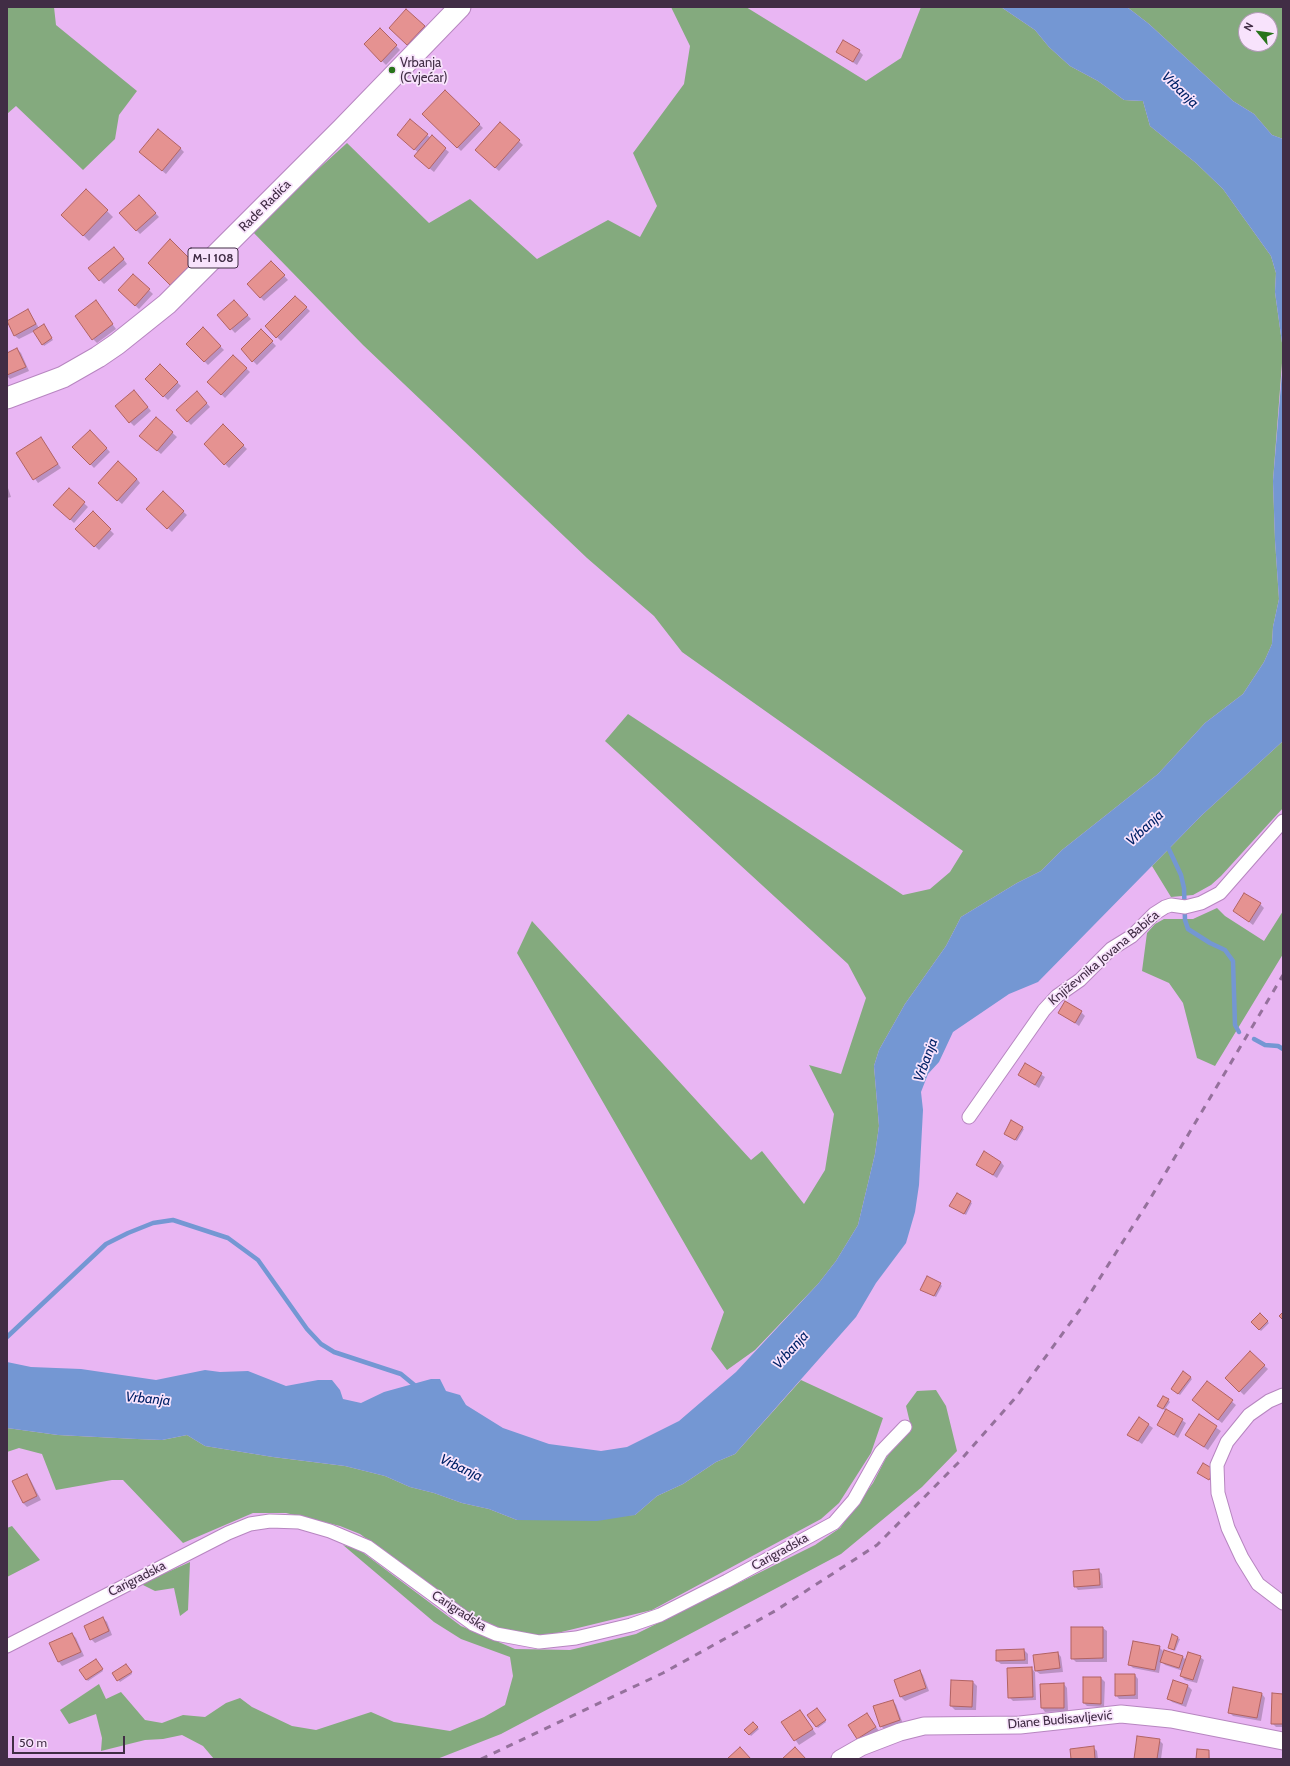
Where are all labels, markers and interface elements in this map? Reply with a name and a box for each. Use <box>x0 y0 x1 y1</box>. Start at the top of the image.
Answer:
north arrow <box>1238 12 1278 52</box>
text: N <box>1240 20 1256 33</box>
place label: Vrbanja (Cvjećar) <box>400 55 447 86</box>
marker: Vrbanja (Cvjećar) <box>387 65 397 75</box>
water label: Vrbanja <box>1158 68 1202 112</box>
street label: Rade Radića <box>236 177 294 235</box>
road number: M-I 108 <box>188 248 238 268</box>
water label: Vrbanja <box>1123 807 1167 849</box>
street label: Književnika Jovana Babića <box>1046 907 1162 1009</box>
water label: Vrbanja <box>910 1036 942 1084</box>
water label: Vrbanja <box>770 1328 812 1372</box>
water label: Vrbanja <box>125 1389 171 1409</box>
water label: Vrbanja <box>437 1451 485 1485</box>
street label: Carigradska <box>749 1530 811 1574</box>
street label: Carigradska <box>106 1558 168 1600</box>
street label: Carigradska <box>429 1587 489 1635</box>
street label: Diane Budisavljević <box>1007 1708 1113 1732</box>
scale bar <box>14 1728 127 1754</box>
text: 50 m <box>19 1735 47 1750</box>

